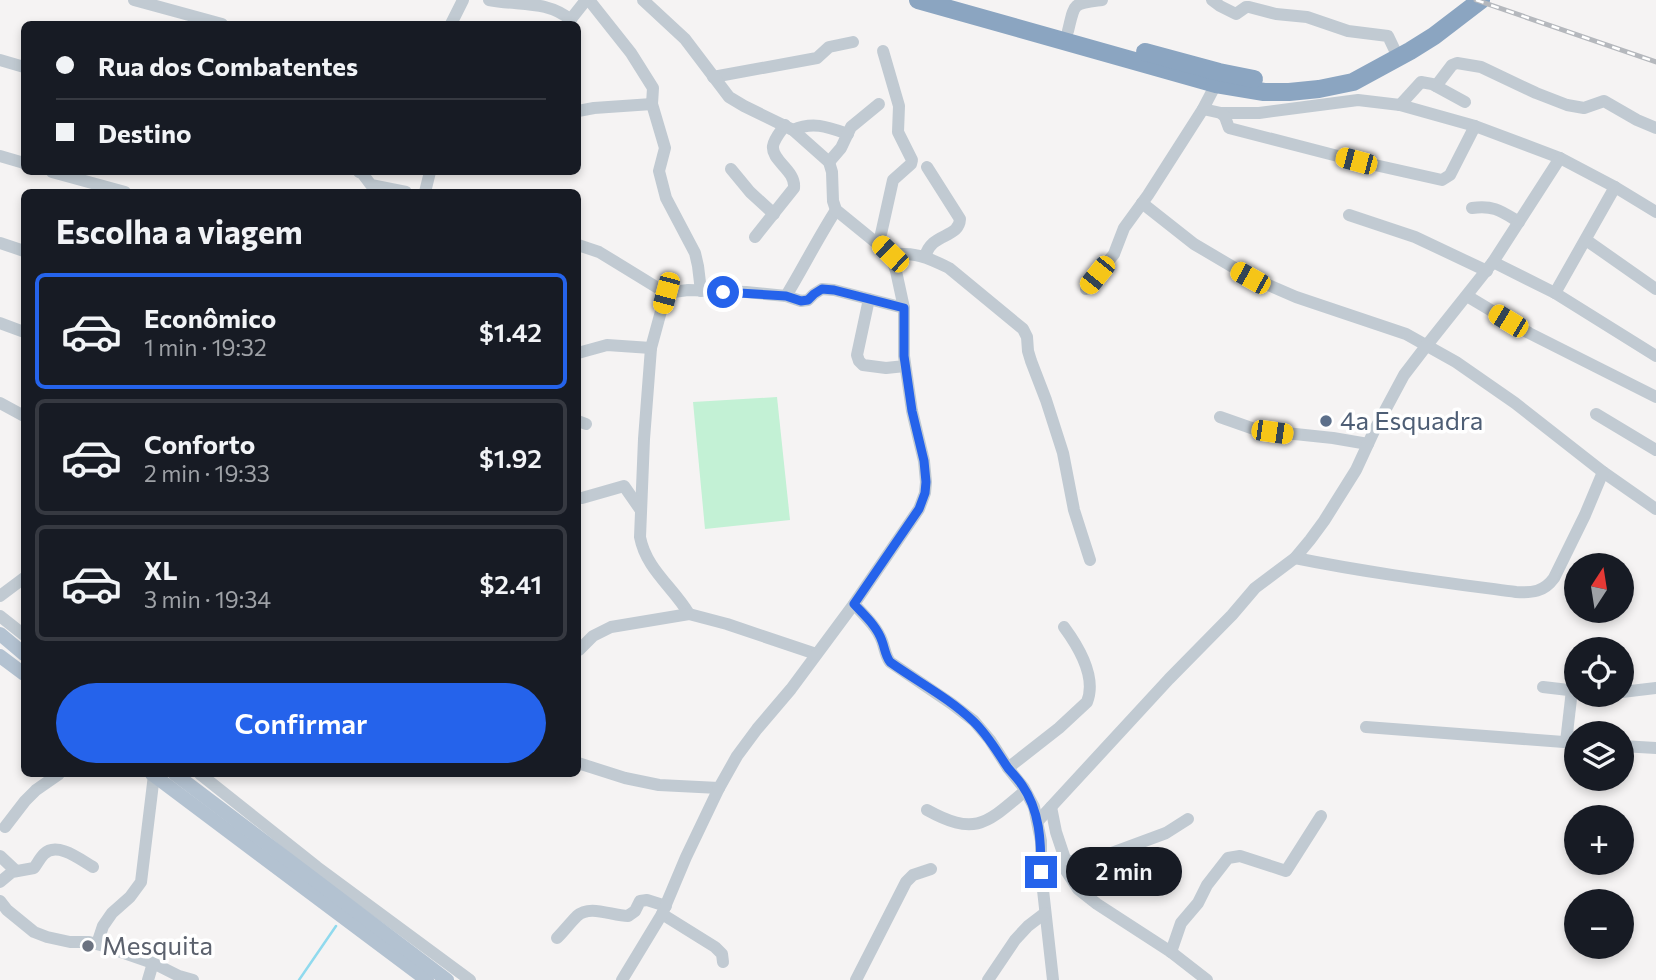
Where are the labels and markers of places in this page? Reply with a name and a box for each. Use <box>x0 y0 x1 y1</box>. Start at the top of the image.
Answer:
place label: 4a Esquadra <box>1340 404 1483 435</box>
marker: 4a Esquadra <box>1318 413 1334 429</box>
place label: Mesquita <box>102 929 213 960</box>
marker: Mesquita <box>80 938 96 954</box>

